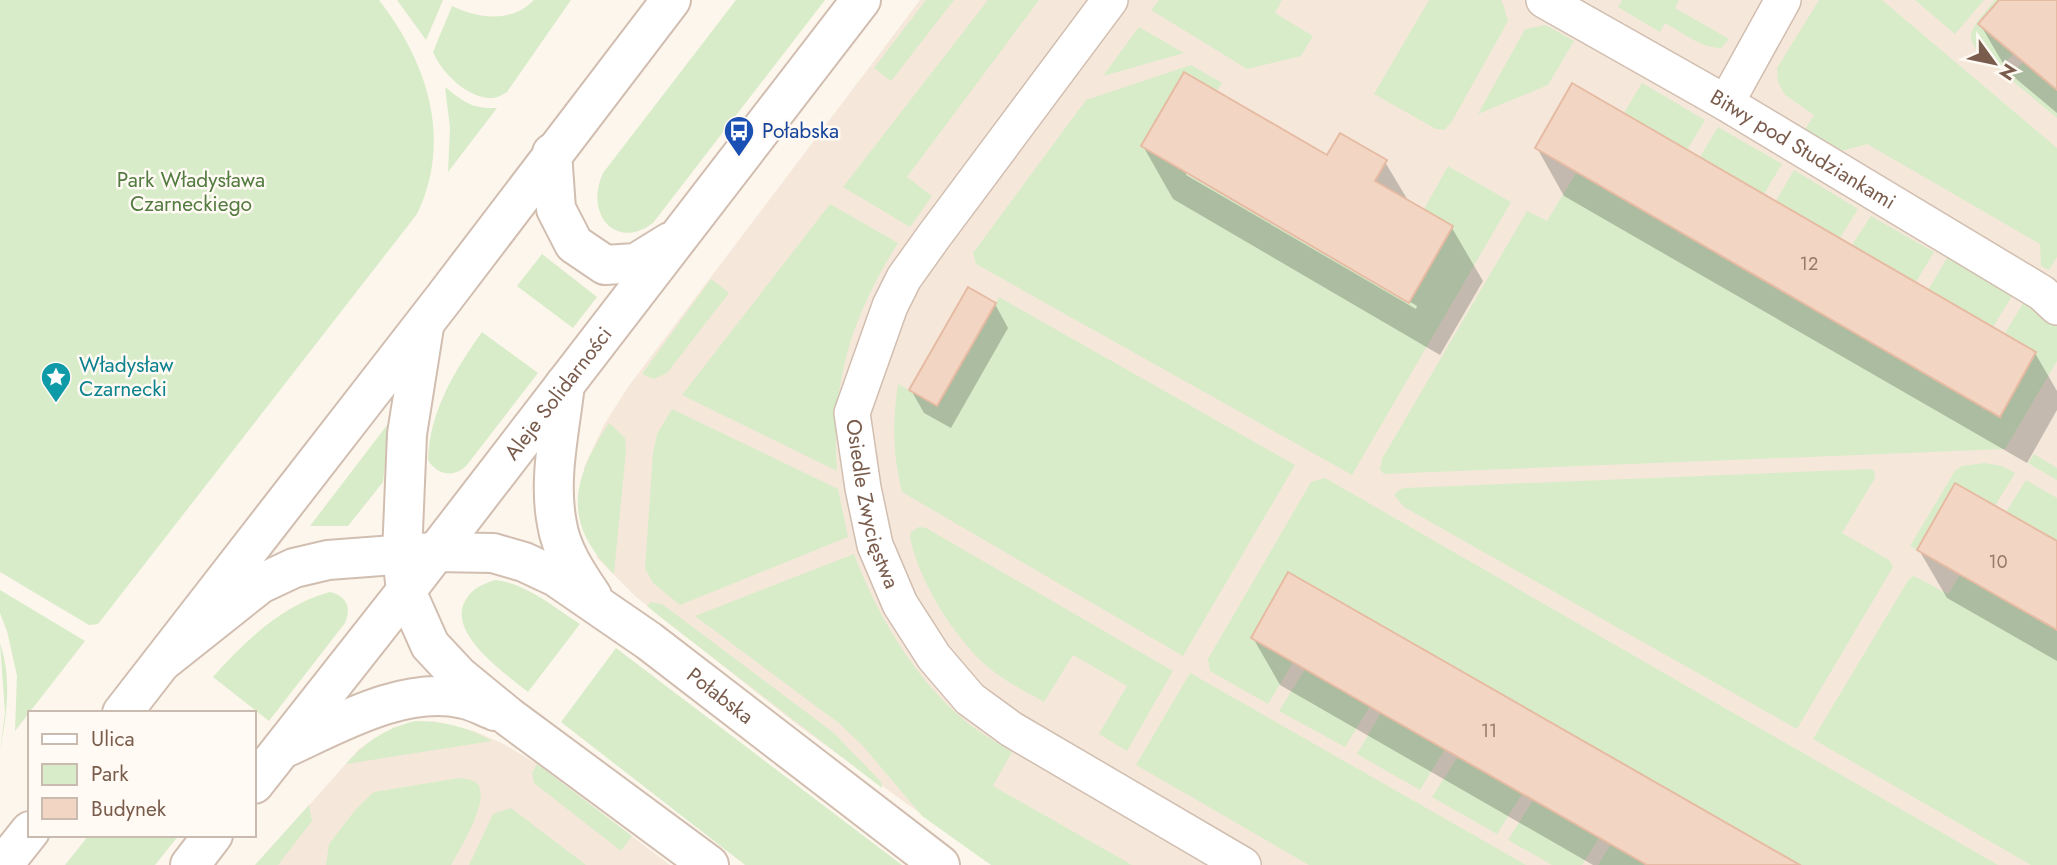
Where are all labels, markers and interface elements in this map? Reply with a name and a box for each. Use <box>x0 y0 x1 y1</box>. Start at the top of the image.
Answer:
north arrow <box>1959 28 2029 98</box>
text: N <box>1992 58 2023 86</box>
street label: Bitwy pod Studziankami <box>1705 82 1901 217</box>
bus stop icon: Połabska <box>722 114 756 158</box>
place label: Połabska <box>762 116 839 146</box>
park label: Park Władysława Czarneckiego <box>117 165 265 219</box>
house number: 12 <box>1800 251 1818 277</box>
street label: Aleje Solidarności <box>497 320 619 466</box>
place label: Władysław Czarnecki <box>79 350 174 404</box>
place icon: Władysław Czarnecki <box>39 360 73 404</box>
street label: Osiedle Zwycięstwa <box>838 417 907 593</box>
house number: 10 <box>1989 549 2008 575</box>
street label: Połabska <box>680 660 760 731</box>
legend <box>28 711 256 837</box>
house number: 11 <box>1481 718 1497 744</box>
text: Ulica <box>91 724 135 754</box>
text: Park <box>91 759 129 789</box>
text: Budynek <box>91 794 167 824</box>

